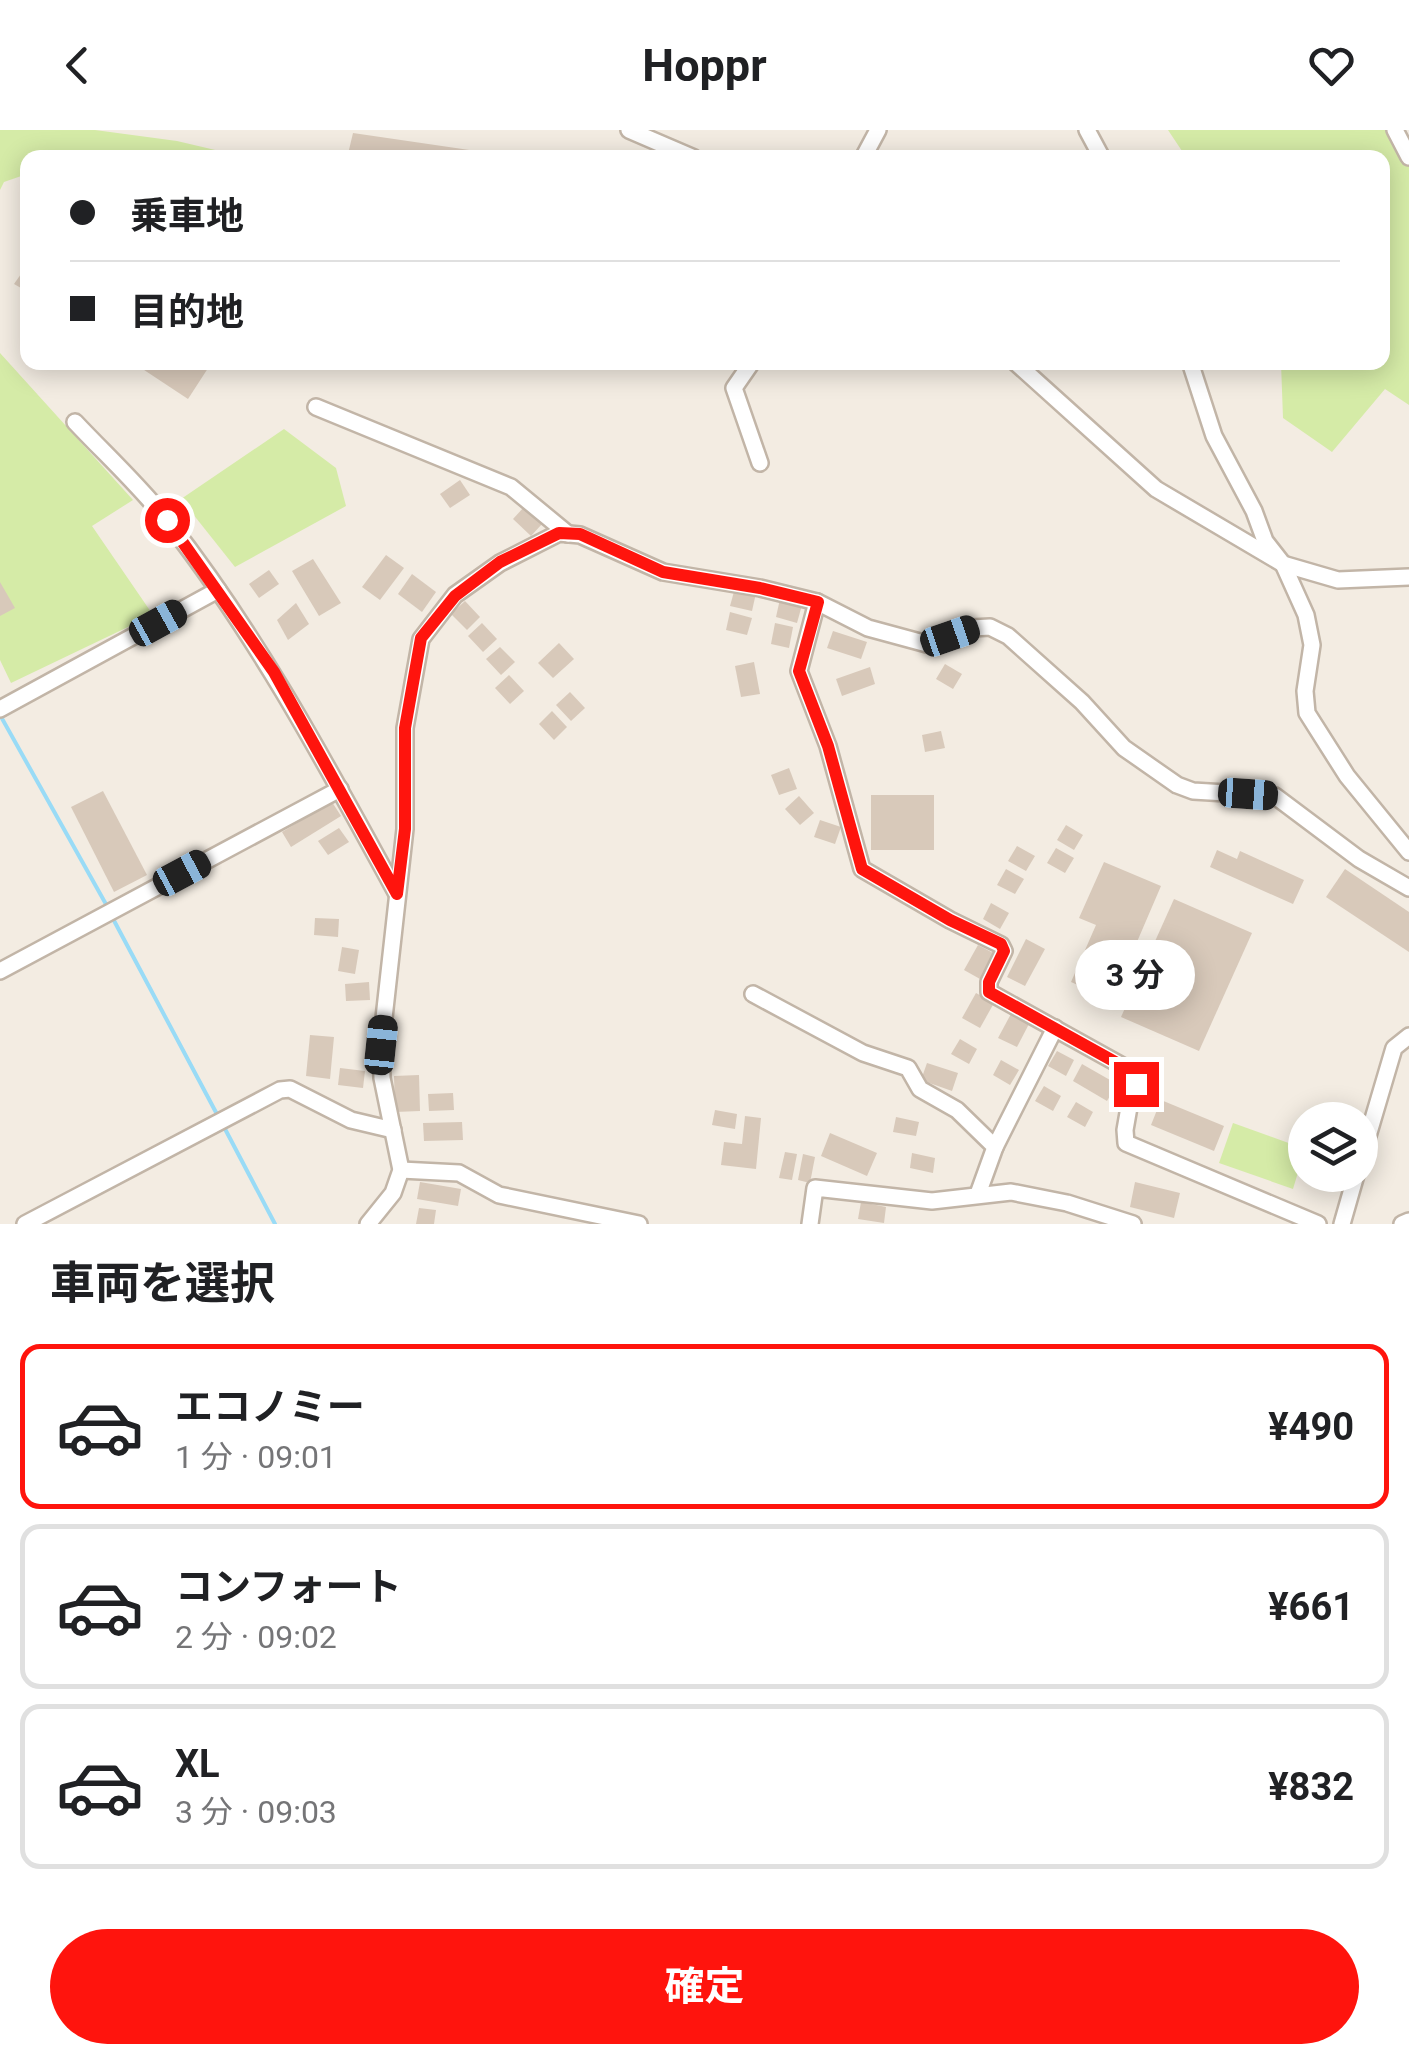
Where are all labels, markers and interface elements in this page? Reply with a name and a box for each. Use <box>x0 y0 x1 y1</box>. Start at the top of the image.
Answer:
icon: back <box>50 38 105 93</box>
icon: heart <box>1304 38 1359 93</box>
text: Hoppr <box>642 39 767 92</box>
text: 乗車地 <box>130 194 244 238</box>
text: 目的地 <box>130 290 244 334</box>
route start <box>145 498 190 543</box>
car <box>124 595 192 651</box>
car <box>917 612 983 660</box>
car <box>1217 777 1279 811</box>
car <box>148 846 216 900</box>
callout: 3 分 <box>1076 939 1196 1009</box>
text: 3 分 <box>1106 956 1164 994</box>
car <box>363 1014 399 1076</box>
route end <box>1114 1062 1159 1107</box>
map controls <box>1288 1102 1378 1192</box>
button: layers <box>1288 1102 1378 1192</box>
text: 車両を選択 <box>50 1257 275 1310</box>
icon: car <box>55 1382 145 1472</box>
text: エコノミー <box>175 1385 365 1429</box>
text: ¥490 <box>1268 1405 1354 1449</box>
text: 1 分 · 09:01 <box>175 1438 337 1476</box>
icon: car <box>55 1562 145 1652</box>
text: コンフォート <box>175 1565 402 1609</box>
text: ¥661 <box>1268 1585 1354 1629</box>
text: 2 分 · 09:02 <box>175 1618 337 1656</box>
icon: car <box>55 1742 145 1832</box>
text: XL <box>175 1742 220 1786</box>
text: ¥832 <box>1268 1765 1354 1809</box>
text: 3 分 · 09:03 <box>175 1793 337 1831</box>
button: 確定 <box>50 1929 1359 2044</box>

